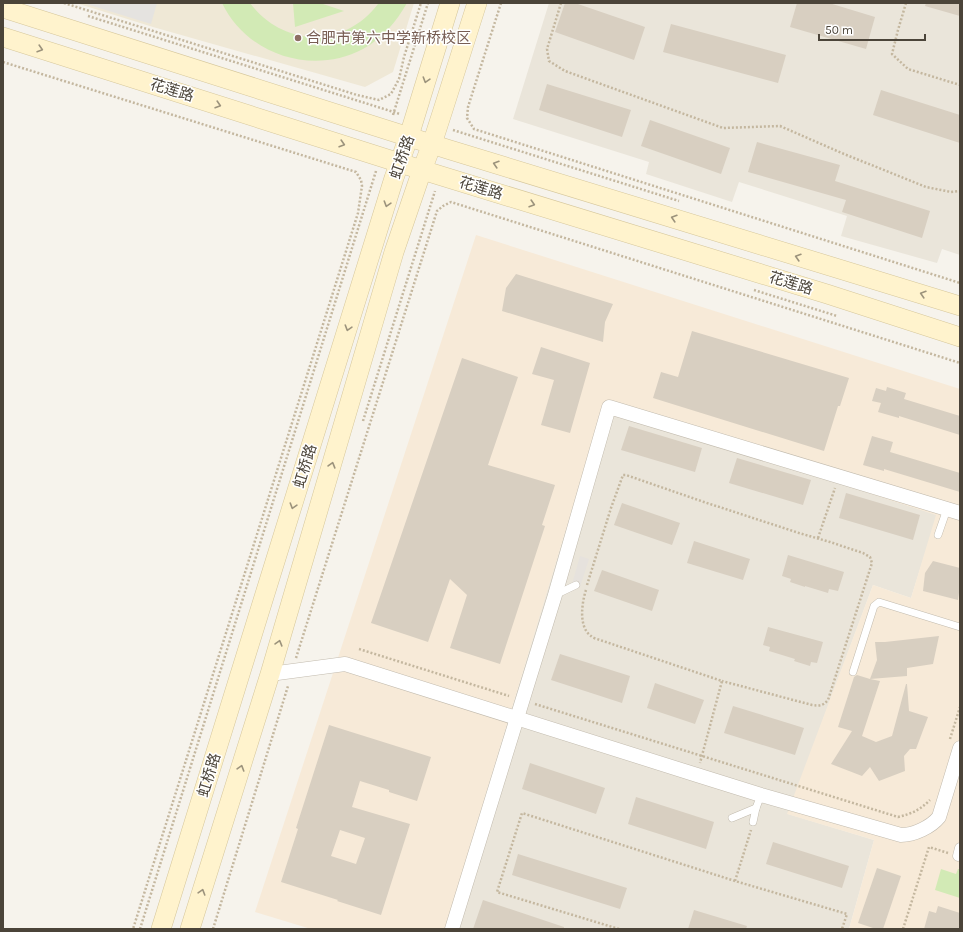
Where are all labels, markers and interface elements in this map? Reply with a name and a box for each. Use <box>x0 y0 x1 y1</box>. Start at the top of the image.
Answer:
scale bar <box>819 16 925 42</box>
text: 50 m <box>825 23 853 37</box>
place label: 合肥市第六中学新桥校区 <box>306 29 471 47</box>
marker: 合肥市第六中学新桥校区 <box>293 33 303 43</box>
one-way arrow <box>37 44 44 53</box>
street label: 花莲路 <box>148 75 196 105</box>
one-way arrow <box>423 77 431 84</box>
one-way arrow <box>214 100 221 108</box>
street label: 虹桥路 <box>386 133 418 181</box>
one-way arrow <box>338 139 345 148</box>
one-way arrow <box>493 160 500 169</box>
street label: 花莲路 <box>457 173 505 203</box>
one-way arrow <box>529 199 536 208</box>
one-way arrow <box>383 200 391 207</box>
one-way arrow <box>671 215 678 223</box>
one-way arrow <box>795 253 802 261</box>
street label: 花莲路 <box>767 268 815 298</box>
one-way arrow <box>919 291 926 299</box>
one-way arrow <box>344 325 353 332</box>
street label: 虹桥路 <box>290 442 320 490</box>
one-way arrow <box>327 462 336 469</box>
one-way arrow <box>289 502 298 509</box>
one-way arrow <box>274 640 283 647</box>
street label: 虹桥路 <box>194 751 224 799</box>
one-way arrow <box>236 764 245 771</box>
one-way arrow <box>197 888 206 895</box>

